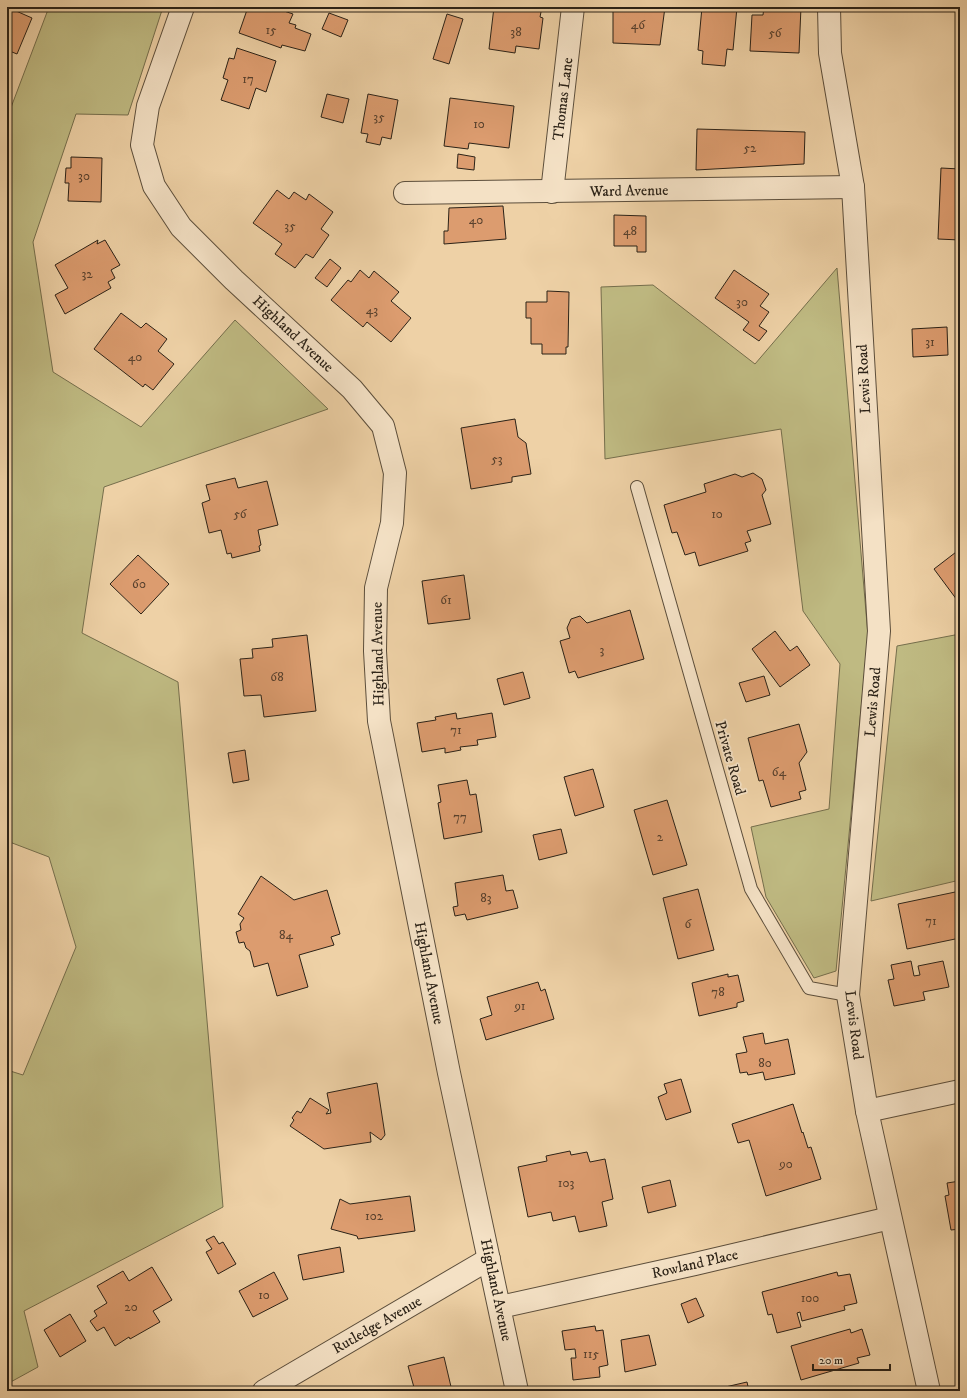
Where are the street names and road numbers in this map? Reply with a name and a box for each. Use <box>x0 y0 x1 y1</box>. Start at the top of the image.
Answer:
street label: Thomas Lane <box>548 56 578 142</box>
street label: Ward Avenue <box>588 181 669 201</box>
street label: Highland Avenue <box>248 291 338 377</box>
street label: Lewis Road <box>853 343 875 414</box>
street label: Highland Avenue <box>368 602 388 706</box>
street label: Lewis Road <box>860 666 886 738</box>
street label: Private Road <box>710 719 750 798</box>
street label: Highland Avenue <box>410 920 448 1026</box>
street label: Lewis Road <box>840 989 868 1061</box>
street label: Highland Avenue <box>476 1237 516 1343</box>
street label: Rowland Place <box>650 1245 740 1283</box>
street label: Rutledge Avenue <box>329 1292 425 1358</box>

